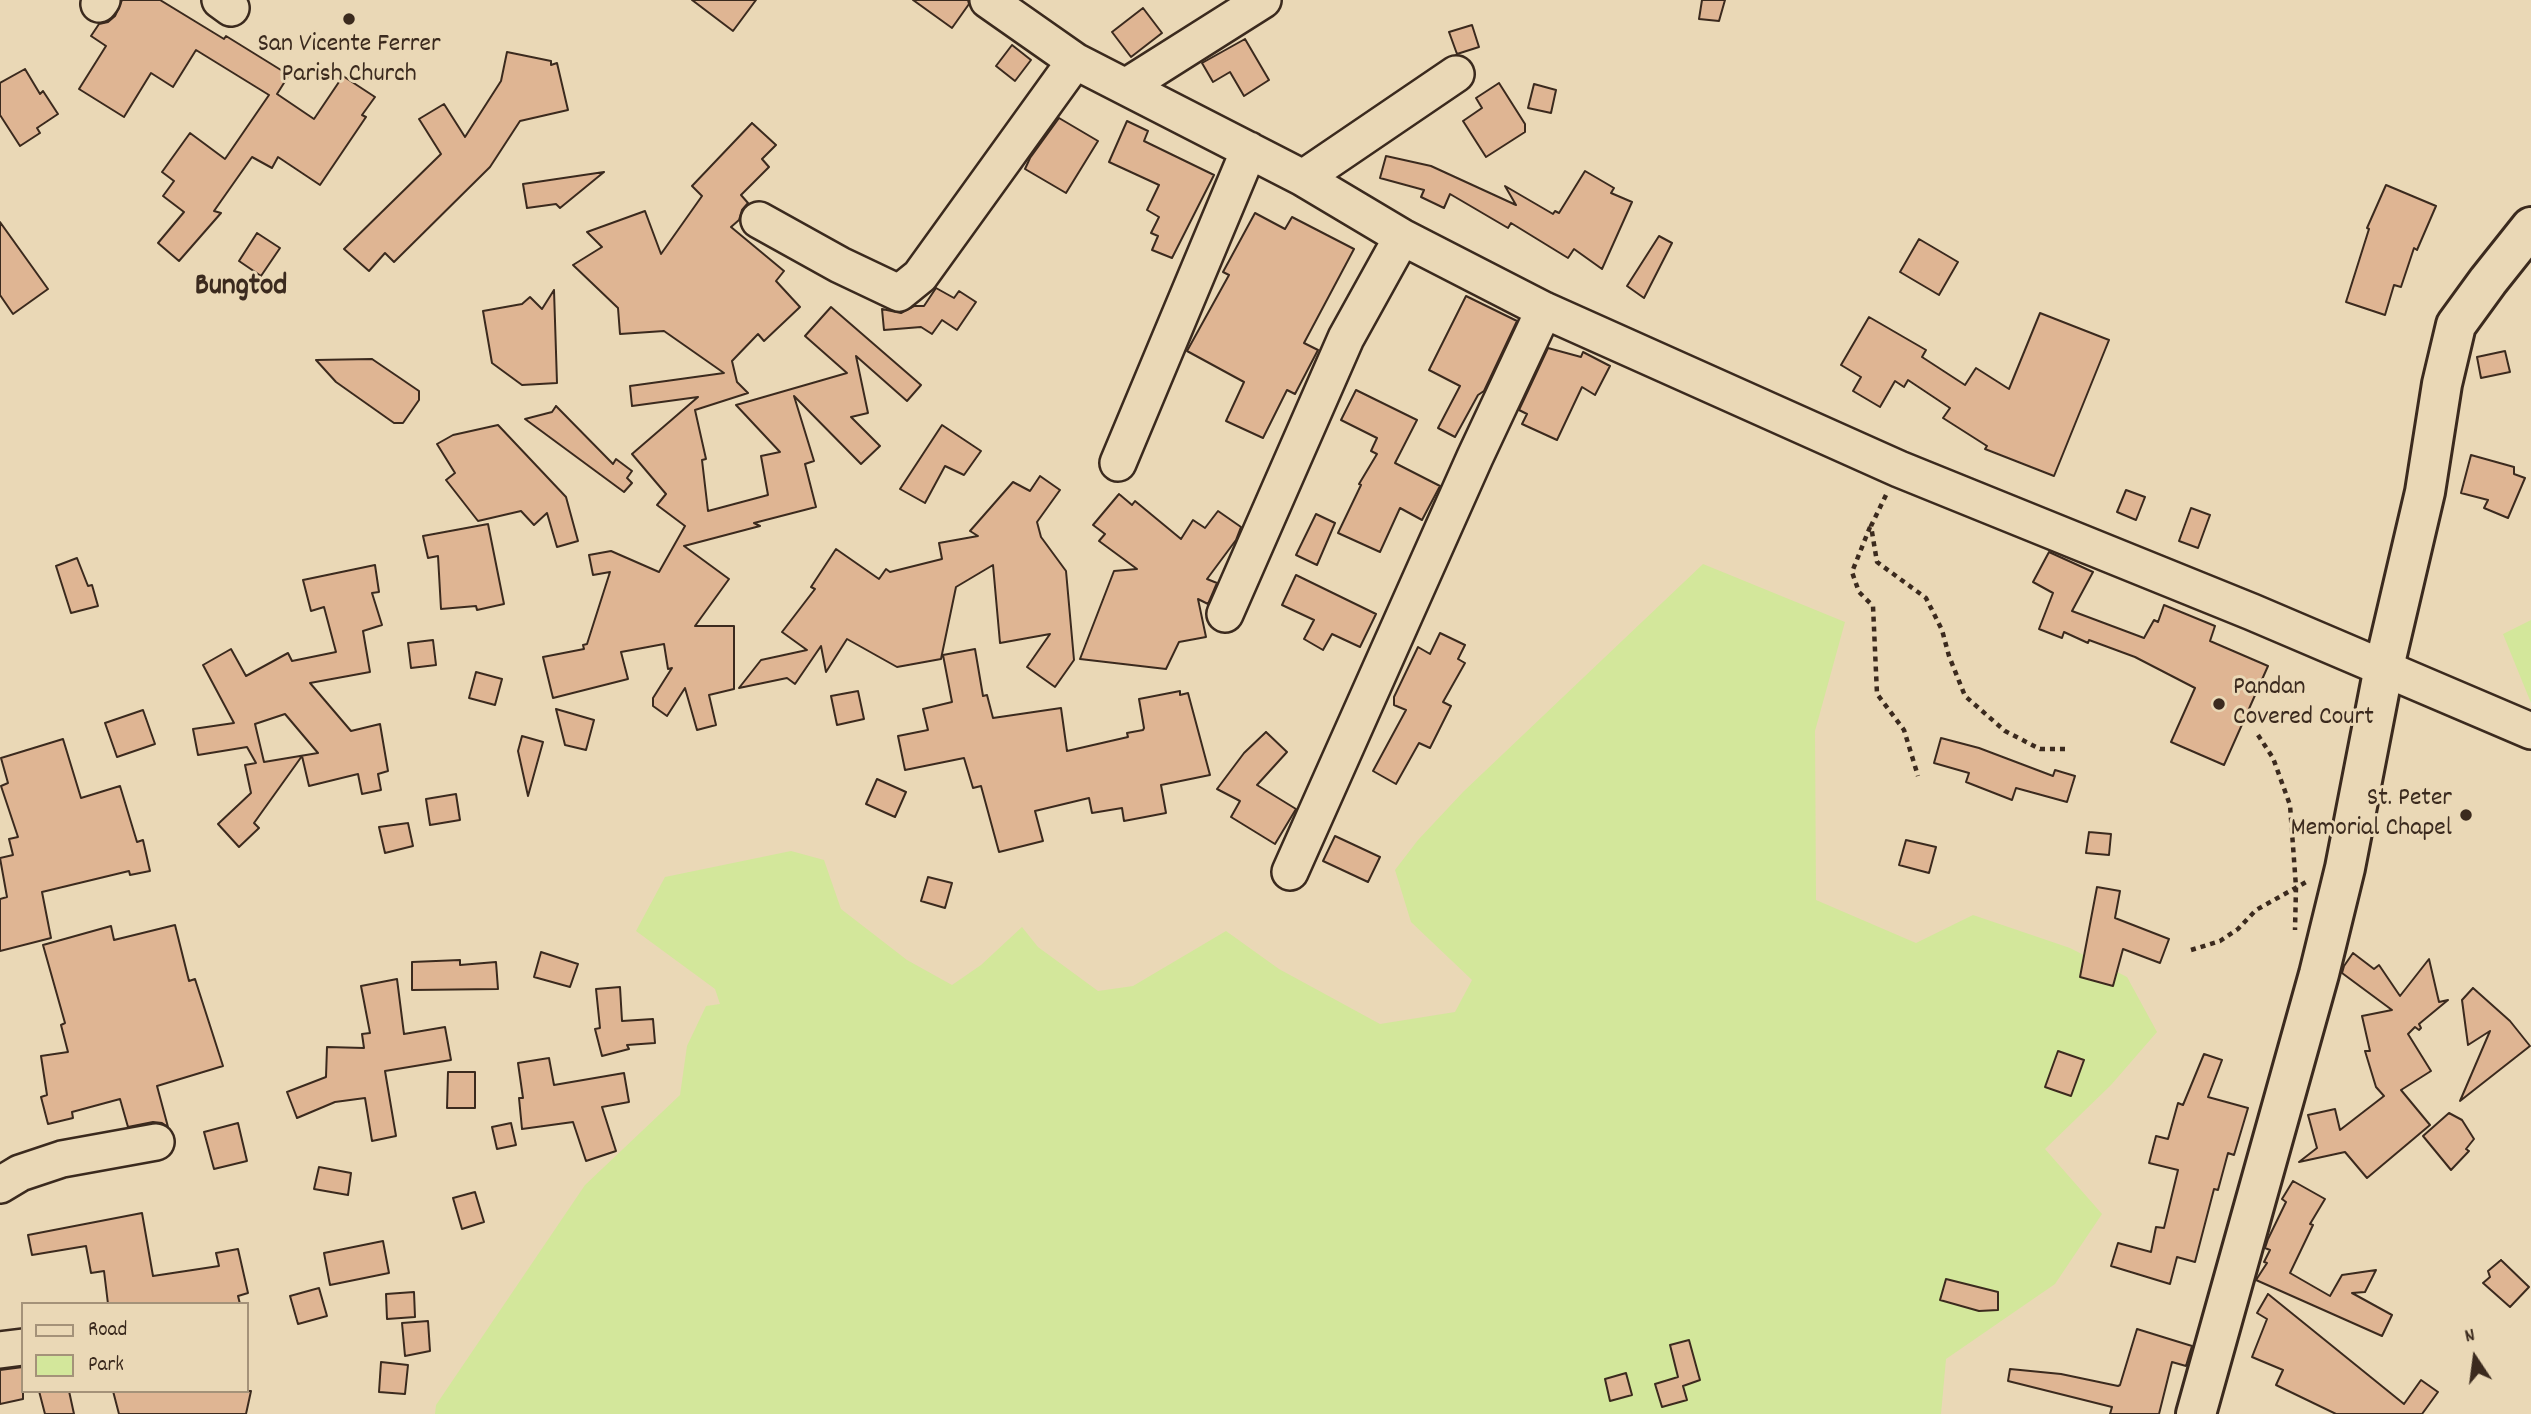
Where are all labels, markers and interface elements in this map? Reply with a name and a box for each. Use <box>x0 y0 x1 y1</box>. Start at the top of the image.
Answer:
marker: San Vicente Ferrer Parish Church <box>341 11 357 27</box>
place label: San Vicente Ferrer Parish Church <box>257 30 441 92</box>
district label: Bungtod <box>195 271 287 307</box>
place label: Pandan Covered Court <box>2233 673 2374 734</box>
marker: Pandan Covered Court <box>2211 696 2227 712</box>
place label: St. Peter Memorial Chapel <box>2291 784 2452 846</box>
marker: St. Peter Memorial Chapel <box>2458 807 2474 823</box>
legend <box>21 1302 248 1393</box>
text: Road <box>88 1316 127 1346</box>
north arrow <box>2440 1323 2510 1393</box>
text: N <box>2463 1323 2478 1351</box>
text: Park <box>88 1351 124 1381</box>

